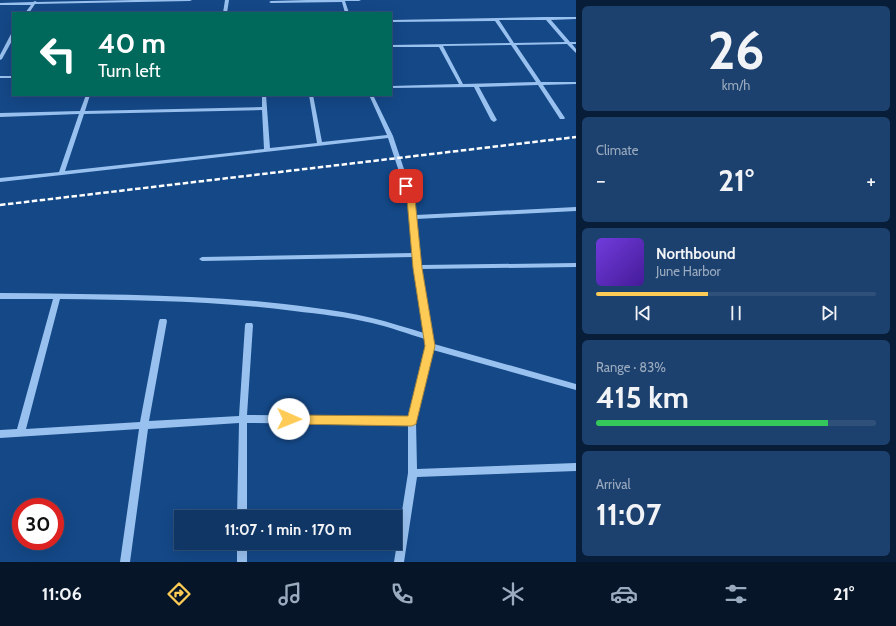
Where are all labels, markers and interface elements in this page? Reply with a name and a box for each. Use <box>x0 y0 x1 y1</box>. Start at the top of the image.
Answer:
text: 26 <box>708 19 764 82</box>
text: 40 m <box>98 26 166 60</box>
icon: left <box>32 28 84 80</box>
text: Turn left <box>98 60 161 82</box>
text: km/h <box>722 77 750 93</box>
text: Climate <box>596 142 638 158</box>
text: 21° <box>718 162 754 199</box>
text: − <box>596 167 606 194</box>
text: + <box>866 167 876 194</box>
pin <box>389 169 423 203</box>
icon: arrive <box>395 175 417 197</box>
text: Northbound <box>656 245 736 263</box>
text: June Harbor <box>656 263 721 279</box>
icon: previous <box>632 302 654 324</box>
icon: pause <box>725 302 747 324</box>
icon: next <box>818 302 840 324</box>
text: Range · 83% <box>596 359 666 375</box>
text: 415 km <box>596 379 689 416</box>
position arrow <box>268 398 310 440</box>
text: Arrival <box>596 476 631 492</box>
text: 11:07 <box>596 496 661 533</box>
speed limit sign: 30 <box>12 498 64 550</box>
text: 11:07 · 1 min · 170 m <box>225 521 351 539</box>
icon: directions <box>165 580 193 608</box>
icon: music <box>276 580 304 608</box>
icon: phone <box>388 580 416 608</box>
icon: climate <box>499 580 527 608</box>
icon: car <box>610 580 638 608</box>
icon: filters <box>722 580 750 608</box>
text: 11:06 <box>42 583 82 605</box>
text: 21° <box>833 583 854 605</box>

